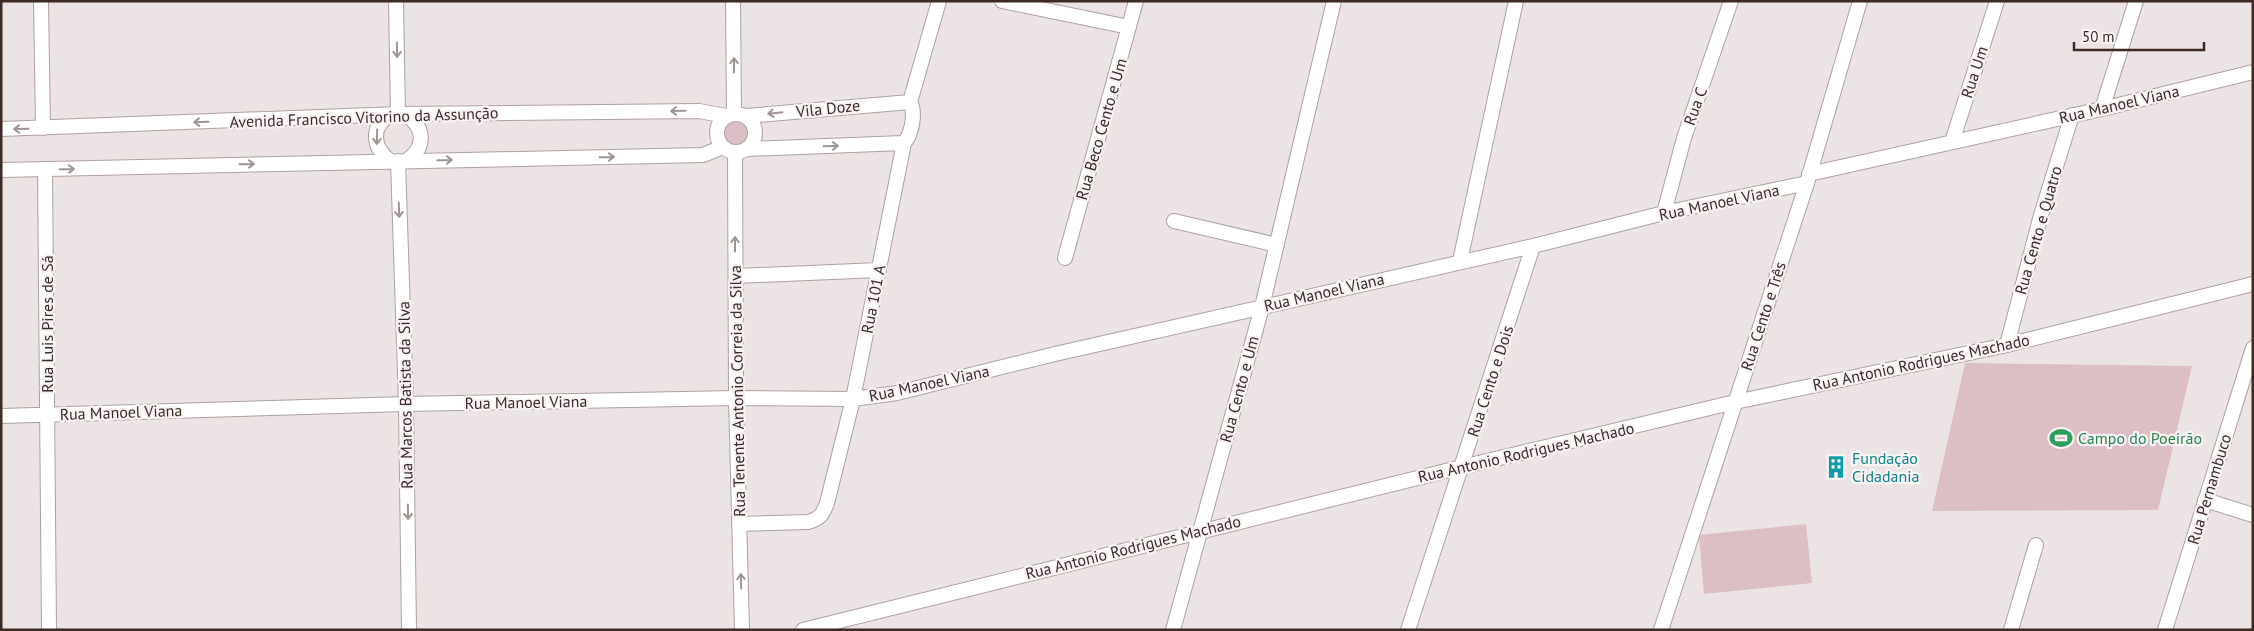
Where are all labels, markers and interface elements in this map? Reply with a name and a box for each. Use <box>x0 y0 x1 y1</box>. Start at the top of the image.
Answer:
scale bar <box>2074 20 2204 52</box>
text: 50 m <box>2082 27 2115 46</box>
one-way arrow <box>392 42 401 58</box>
street label: Rua Um <box>1956 43 1992 101</box>
street label: Rua Beco Cento e Um <box>1071 56 1131 202</box>
one-way arrow <box>729 57 739 73</box>
street label: Rua Manoel Viana <box>2057 80 2181 128</box>
street label: Rua C <box>1679 84 1711 128</box>
street label: Vila Doze <box>794 95 861 121</box>
street label: Avenida Francisco Vitorino da Assunção <box>229 102 499 132</box>
one-way arrow <box>670 106 686 116</box>
one-way arrow <box>767 109 783 118</box>
one-way arrow <box>193 117 209 126</box>
one-way arrow <box>13 124 30 134</box>
one-way arrow <box>373 128 382 144</box>
one-way arrow <box>822 142 838 151</box>
one-way arrow <box>599 152 615 162</box>
one-way arrow <box>436 155 453 165</box>
one-way arrow <box>239 159 255 169</box>
street label: Rua Cento e Quatro <box>2010 163 2066 297</box>
one-way arrow <box>59 164 75 173</box>
street label: Rua Manoel Viana <box>1657 179 1781 225</box>
one-way arrow <box>395 201 404 217</box>
one-way arrow <box>730 236 740 252</box>
street label: Rua Luis Pires de Sá <box>37 255 57 393</box>
street label: Rua Cento e Três <box>1736 259 1790 373</box>
street label: Rua 101 A <box>857 262 890 335</box>
street label: Rua Tenente Antonio Correia da Silva <box>725 265 749 517</box>
street label: Rua Manoel Viana <box>1262 268 1386 316</box>
street label: Rua Marcos Batista da Silva <box>393 301 417 489</box>
street label: Rua Cento e Dois <box>1463 322 1518 439</box>
street label: Rua Antonio Rodrigues Machado <box>1811 329 2031 395</box>
street label: Rua Cento e Um <box>1215 333 1263 445</box>
street label: Rua Manoel Viana <box>867 360 991 406</box>
street label: Rua Manoel Viana <box>464 391 588 413</box>
street label: Rua Manoel Viana <box>59 400 183 424</box>
street label: Rua Antonio Rodrigues Machado <box>1416 417 1636 487</box>
sports icon: Campo do Poeirão <box>2048 425 2074 451</box>
place label: Campo do Poeirão <box>2078 428 2202 448</box>
street label: Rua Pernambuco <box>2183 431 2235 547</box>
place label: Fundação Cidadania <box>1852 448 1920 486</box>
building icon: Fundação Cidadania <box>1823 454 1849 480</box>
one-way arrow <box>403 504 412 520</box>
street label: Rua Antonio Rodrigues Machado <box>1023 511 1243 583</box>
one-way arrow <box>736 573 745 589</box>

